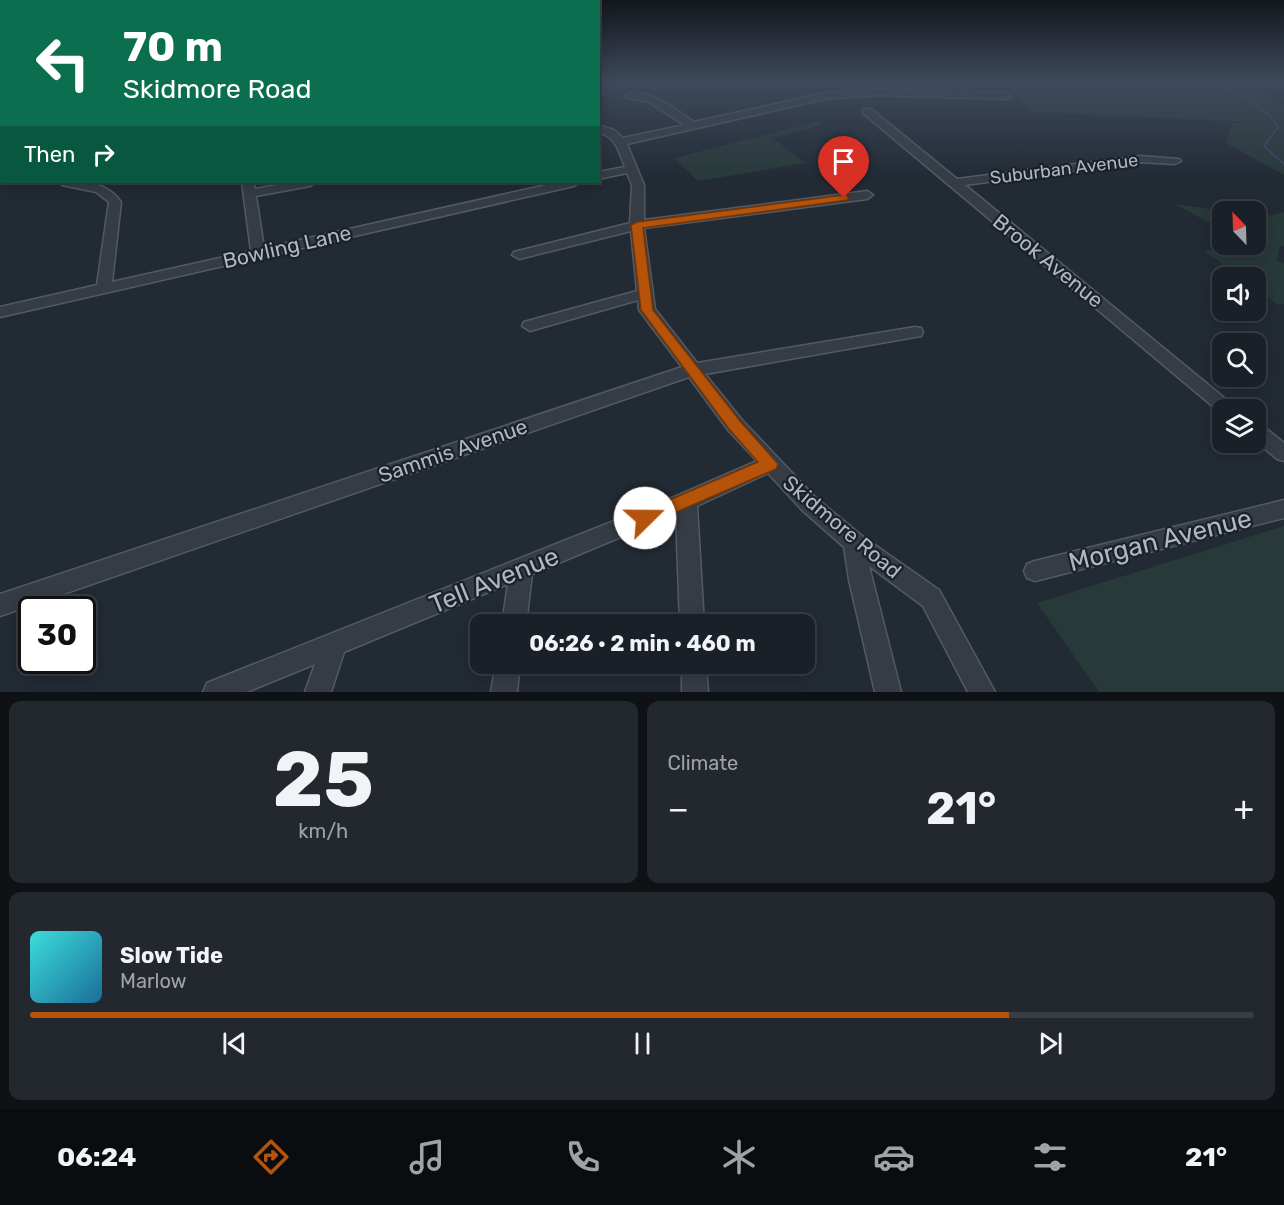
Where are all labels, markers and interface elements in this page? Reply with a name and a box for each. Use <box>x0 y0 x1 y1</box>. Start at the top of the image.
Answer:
text: 70 m <box>123 22 223 72</box>
icon: left <box>24 24 102 102</box>
text: Skidmore Road <box>123 73 312 105</box>
pin <box>818 136 869 198</box>
icon: right <box>87 138 120 171</box>
text: Then <box>24 141 75 168</box>
icon: arrive <box>827 145 860 178</box>
street label: Suburban Avenue <box>989 149 1139 189</box>
north arrow <box>1212 201 1266 255</box>
map controls <box>1212 201 1266 453</box>
street label: Brook Avenue <box>988 209 1109 313</box>
street label: Bowling Lane <box>220 220 354 273</box>
button: sound <box>1212 267 1266 321</box>
button: search <box>1212 333 1266 387</box>
button: layers <box>1212 399 1266 453</box>
street label: Sammis Avenue <box>375 413 531 488</box>
street label: Skidmore Road <box>778 470 907 583</box>
position arrow <box>613 486 677 550</box>
street label: Morgan Avenue <box>1065 503 1255 578</box>
street label: Tell Avenue <box>425 541 563 620</box>
speed limit sign: 30 <box>18 596 96 674</box>
text: 06:26 · 2 min · 460 m <box>529 630 756 657</box>
text: 25 <box>273 733 374 826</box>
text: Climate <box>668 751 738 775</box>
text: 21° <box>926 782 996 835</box>
text: − <box>668 789 689 828</box>
text: + <box>1233 789 1254 828</box>
text: km/h <box>298 819 348 843</box>
text: Slow Tide <box>120 942 223 969</box>
text: Marlow <box>120 969 187 993</box>
icon: previous <box>218 1027 251 1060</box>
icon: pause <box>626 1027 659 1060</box>
icon: next <box>1034 1027 1067 1060</box>
icon: directions <box>250 1136 292 1178</box>
icon: music <box>406 1136 448 1178</box>
icon: phone <box>562 1136 604 1178</box>
icon: climate <box>718 1136 760 1178</box>
icon: car <box>873 1136 915 1178</box>
icon: filters <box>1029 1136 1071 1178</box>
text: 06:24 <box>57 1141 137 1173</box>
text: 21° <box>1185 1141 1227 1173</box>

